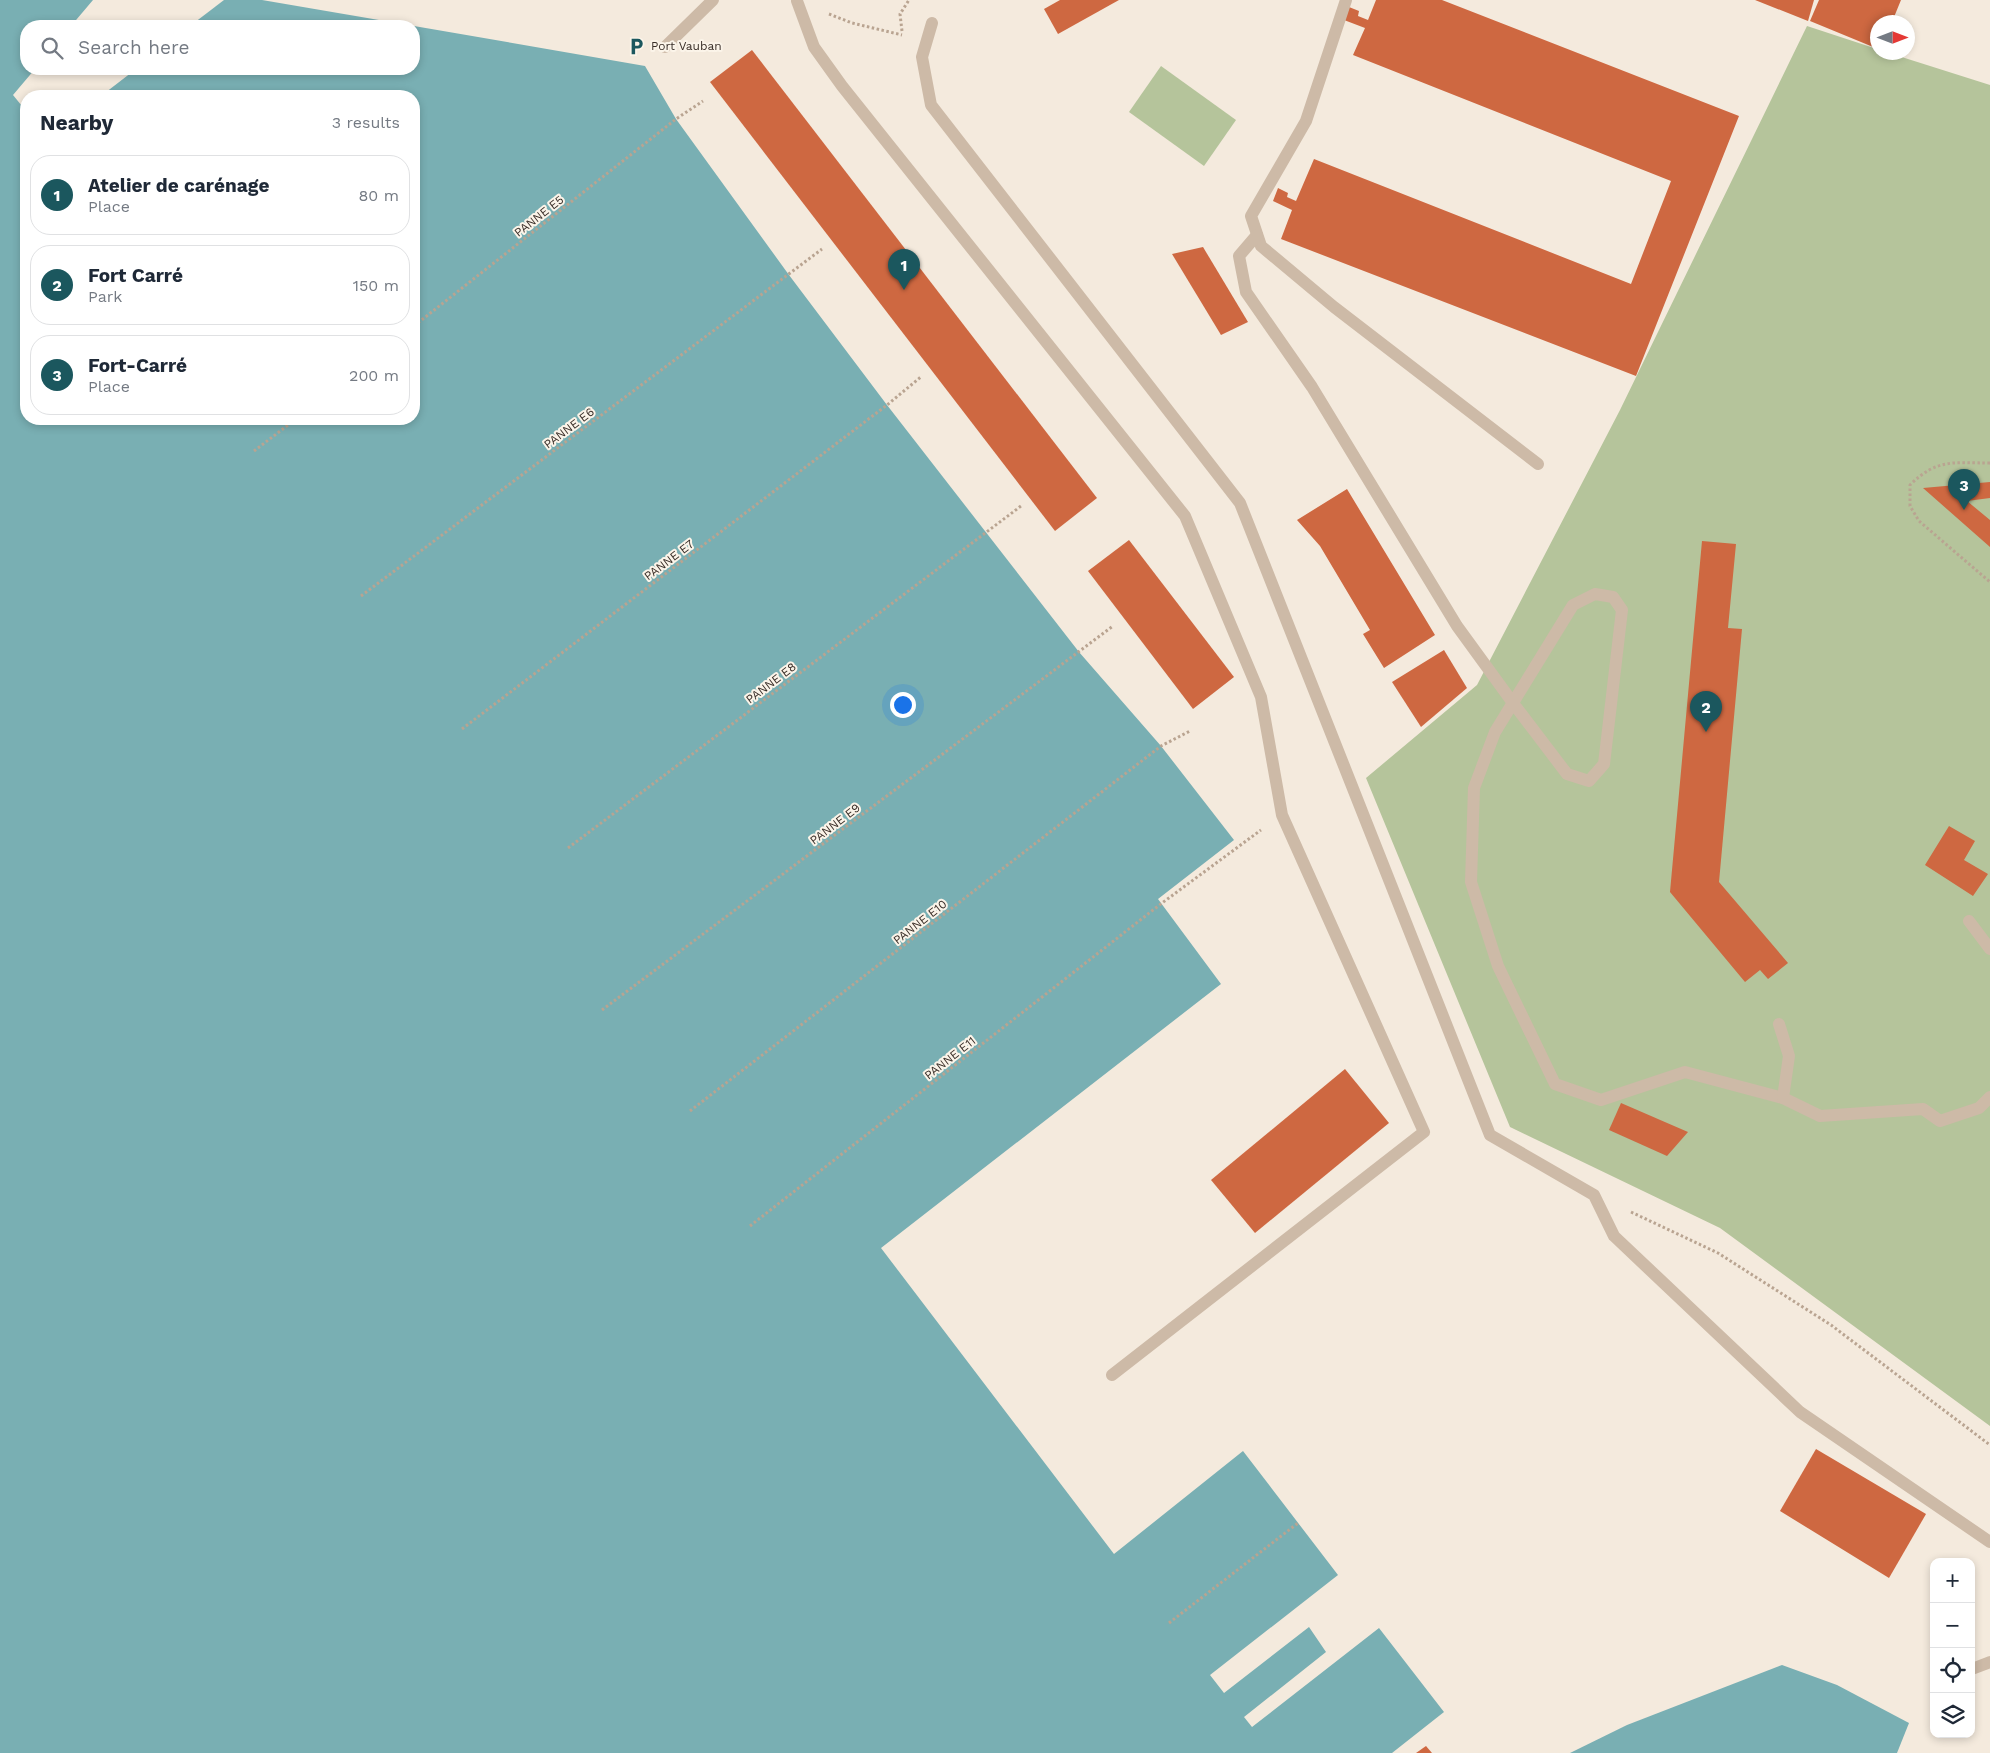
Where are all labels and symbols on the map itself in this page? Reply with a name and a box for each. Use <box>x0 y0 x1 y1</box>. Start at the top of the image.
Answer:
north arrow <box>1870 15 1915 60</box>
parking icon: Port Vauban <box>627 36 647 56</box>
place label: Port Vauban <box>651 39 722 53</box>
street label: PANNE E5 <box>512 192 566 240</box>
pin: 1 <box>888 249 920 290</box>
street label: PANNE E6 <box>541 405 597 451</box>
pin: 3 <box>1948 469 1980 510</box>
street label: PANNE E7 <box>641 537 697 583</box>
street label: PANNE E8 <box>743 660 799 706</box>
pin: 2 <box>1690 691 1722 732</box>
your location <box>890 692 916 718</box>
street label: PANNE E9 <box>807 801 863 847</box>
street label: PANNE E10 <box>891 897 949 947</box>
street label: PANNE E11 <box>922 1034 978 1082</box>

